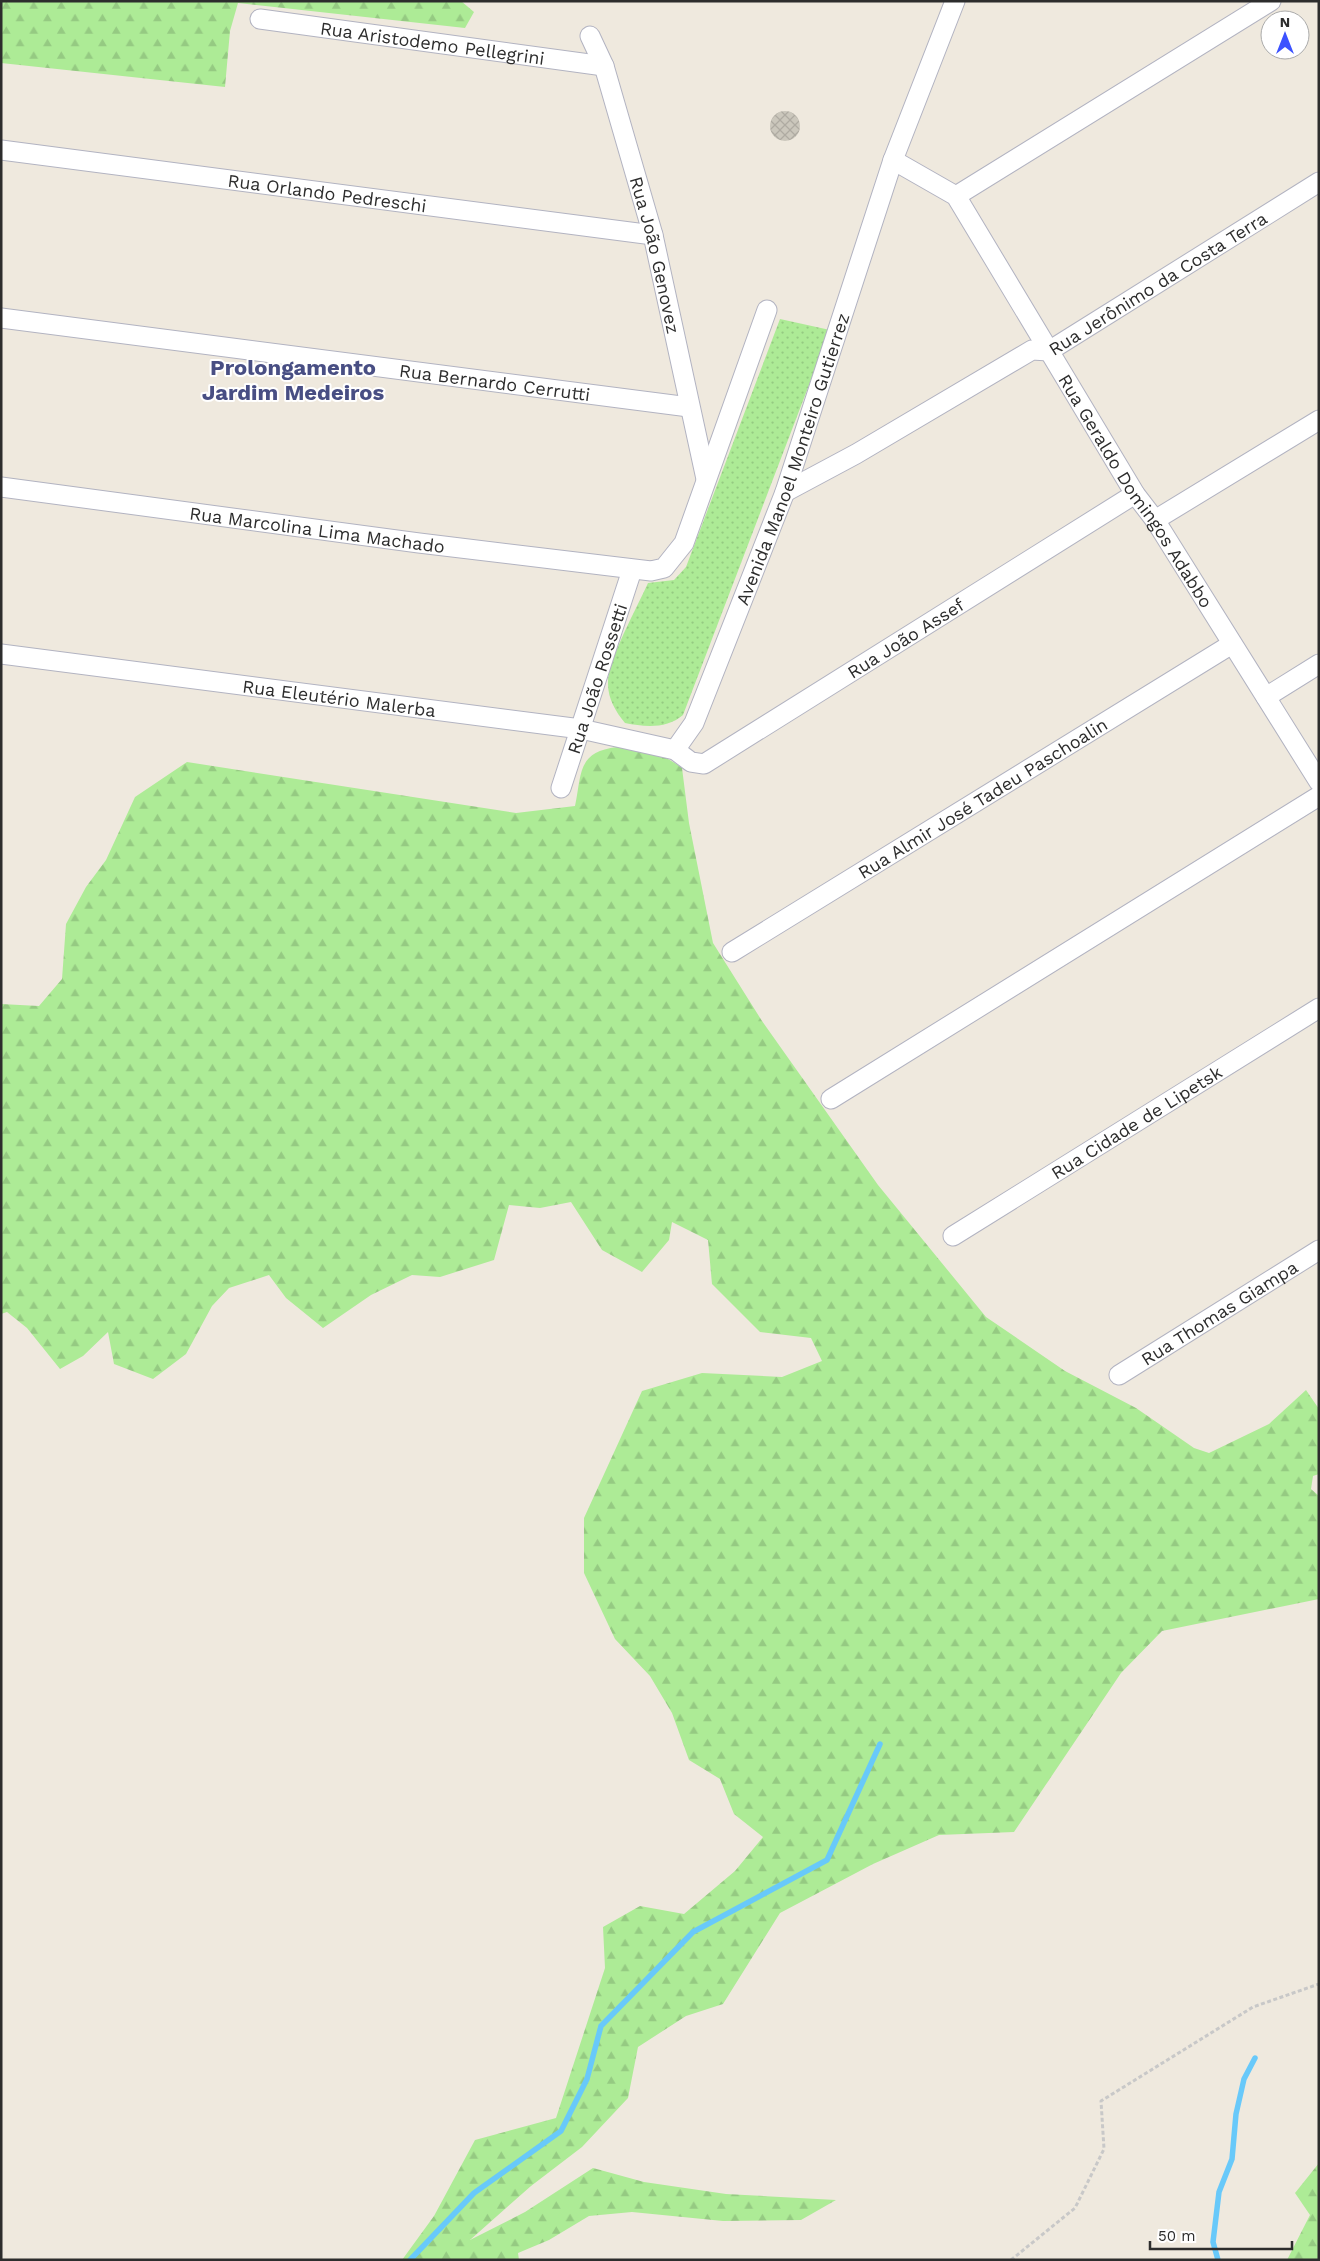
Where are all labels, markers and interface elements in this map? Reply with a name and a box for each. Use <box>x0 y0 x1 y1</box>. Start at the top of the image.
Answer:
north arrow <box>1260 10 1310 60</box>
text: N <box>1280 14 1290 30</box>
street label: Rua Aristodemo Pellegrini <box>319 17 546 68</box>
street label: Rua Orlando Pedreschi <box>227 169 428 216</box>
street label: Rua João Genovez <box>626 174 685 335</box>
street label: Rua Jerônimo da Costa Terra <box>1044 207 1271 359</box>
street label: Avenida Manoel Monteiro Gutierrez <box>731 310 853 608</box>
district label: Prolongamento Jardim Medeiros <box>202 355 385 405</box>
street label: Rua Bernardo Cerrutti <box>398 359 592 405</box>
street label: Rua Geraldo Domingos Adabbo <box>1055 370 1218 611</box>
street label: Rua Marcolina Lima Machado <box>188 502 446 557</box>
street label: Rua João Assef <box>843 593 968 682</box>
street label: Rua João Rossetti <box>562 601 631 756</box>
street label: Rua Eleutério Malerba <box>241 675 437 721</box>
street label: Rua Almir José Tadeu Paschoalin <box>854 713 1111 883</box>
street label: Rua Cidade de Lipetsk <box>1047 1061 1226 1183</box>
street label: Rua Thomas Giampa <box>1137 1256 1301 1369</box>
scale bar <box>1150 2218 1292 2250</box>
text: 50 m <box>1158 2227 1195 2245</box>

